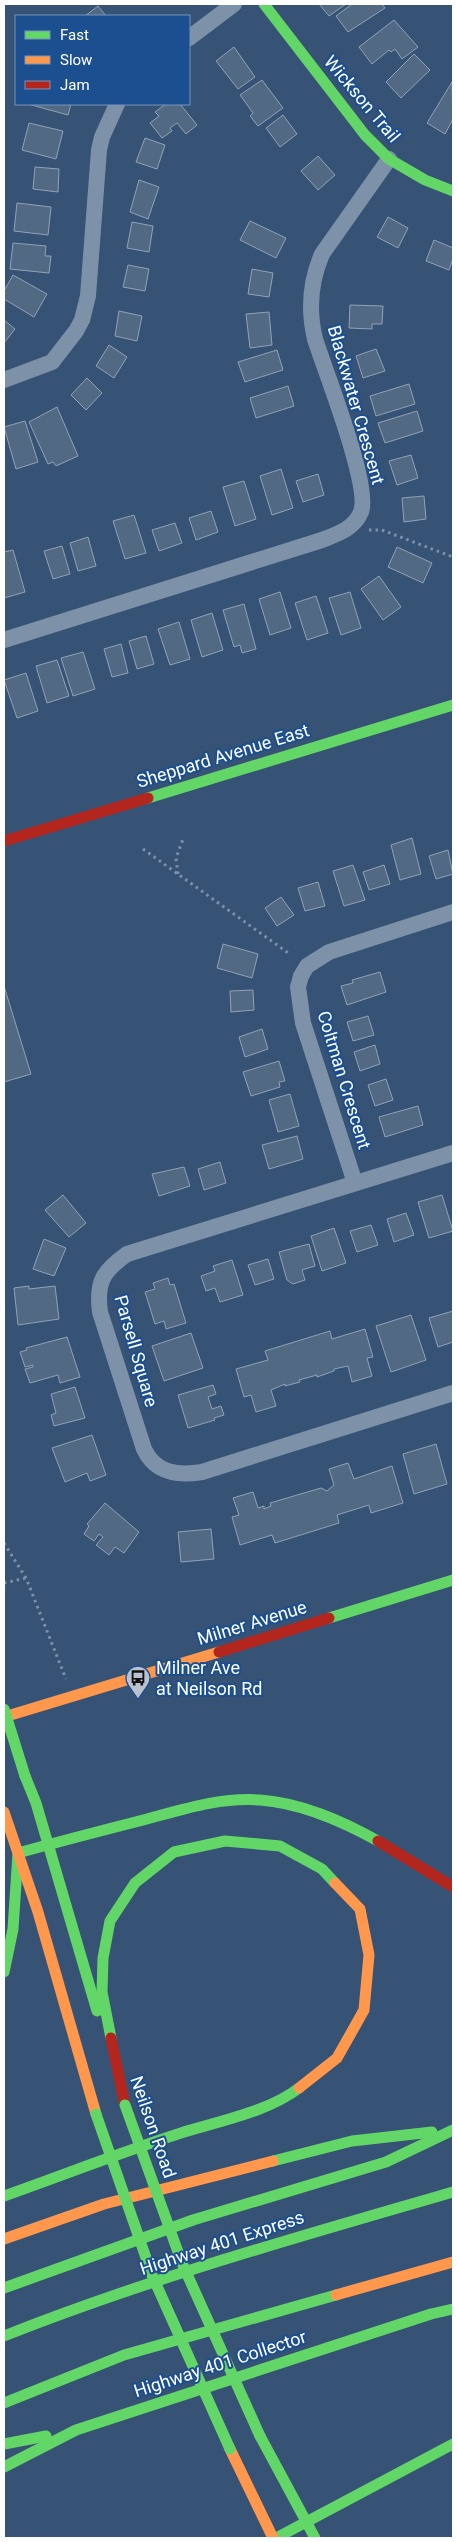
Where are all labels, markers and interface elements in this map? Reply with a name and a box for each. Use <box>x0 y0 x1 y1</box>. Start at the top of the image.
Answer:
legend <box>15 15 190 105</box>
text: Fast <box>60 26 89 44</box>
text: Slow <box>60 51 92 69</box>
street label: Wickson Trail <box>320 51 405 146</box>
text: Jam <box>60 76 90 94</box>
street label: Blackwater Crescent <box>324 323 389 487</box>
street label: Sheppard Avenue East <box>134 719 312 792</box>
street label: Coltman Crescent <box>313 1008 376 1152</box>
street label: Parsell Square <box>110 1293 162 1409</box>
street label: Milner Avenue <box>195 1596 309 1649</box>
place label: Milner Ave at Neilson Rd <box>156 1657 263 1699</box>
bus stop icon: Milner Ave at Neilson Rd <box>125 1665 151 1699</box>
street label: Neilson Road <box>126 2073 181 2181</box>
street label: Highway 401 Express <box>137 2206 307 2279</box>
street label: Highway 401 Collector <box>131 2326 309 2401</box>

